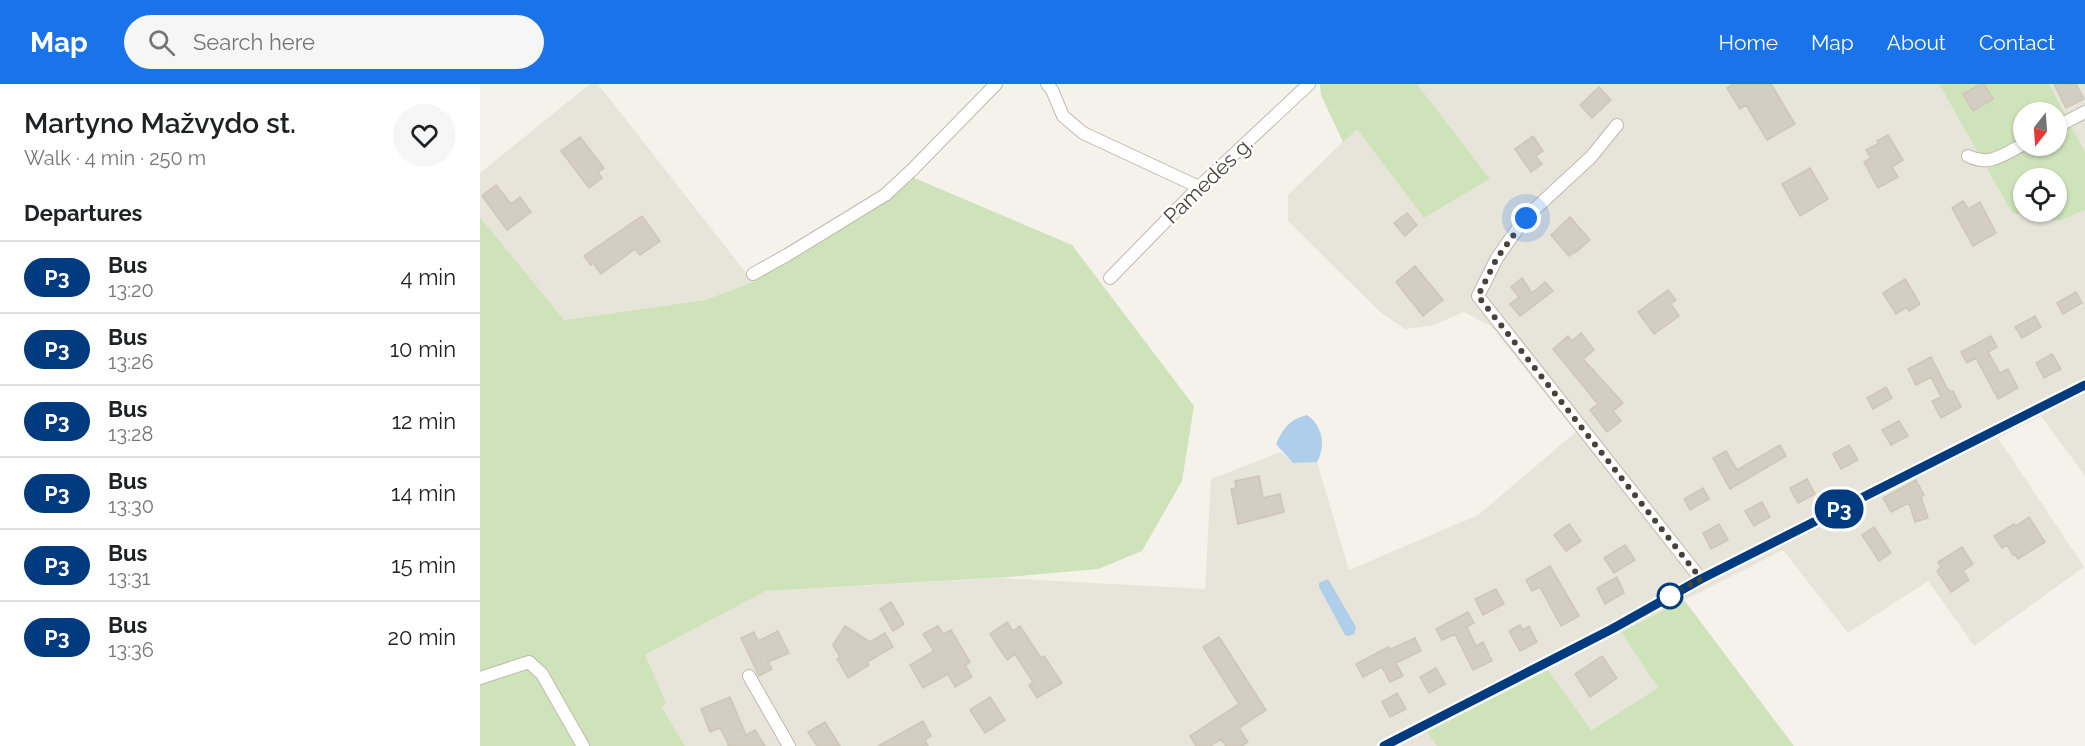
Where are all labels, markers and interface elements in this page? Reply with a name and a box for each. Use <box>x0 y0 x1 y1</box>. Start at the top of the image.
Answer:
search box <box>124 15 544 69</box>
text: Map <box>30 26 88 59</box>
icon: search <box>145 26 178 59</box>
text: Search here <box>193 29 315 55</box>
text: Home <box>1719 30 1778 55</box>
text: Map <box>1811 30 1854 55</box>
text: About <box>1887 30 1946 55</box>
text: Contact <box>1979 30 2055 55</box>
north arrow <box>2013 102 2067 156</box>
map controls <box>2013 102 2067 222</box>
button: heart <box>393 104 456 167</box>
text: Martyno Mažvydo st. <box>24 107 296 140</box>
street label: Pamedės g. <box>1158 131 1258 229</box>
text: Walk · 4 min · 250 m <box>24 146 206 170</box>
button: locate <box>2013 168 2067 222</box>
text: Departures <box>24 200 142 226</box>
your location <box>1511 203 1541 233</box>
text: Bus <box>108 252 147 278</box>
text: 4 min <box>401 264 456 290</box>
text: P3 <box>45 265 69 290</box>
text: 13:20 <box>108 278 154 302</box>
text: Bus <box>108 324 147 350</box>
text: 10 min <box>390 336 456 362</box>
text: P3 <box>45 337 69 362</box>
text: 13:26 <box>108 350 153 374</box>
text: Bus <box>108 396 147 422</box>
text: 12 min <box>392 408 456 434</box>
text: P3 <box>45 409 69 434</box>
text: 13:28 <box>108 422 153 446</box>
text: Bus <box>108 468 147 494</box>
text: 14 min <box>391 480 456 506</box>
text: P3 <box>45 481 69 506</box>
line badge: P3 <box>1812 490 1866 528</box>
text: 13:30 <box>108 494 154 518</box>
text: P3 <box>1827 497 1851 522</box>
text: Bus <box>108 540 147 566</box>
text: 15 min <box>391 552 456 578</box>
text: P3 <box>45 553 69 578</box>
text: 13:31 <box>108 566 150 590</box>
unlabelled marker <box>1657 583 1683 609</box>
text: Bus <box>108 612 147 638</box>
text: 20 min <box>388 624 456 650</box>
text: P3 <box>45 625 69 650</box>
text: 13:36 <box>108 638 154 662</box>

